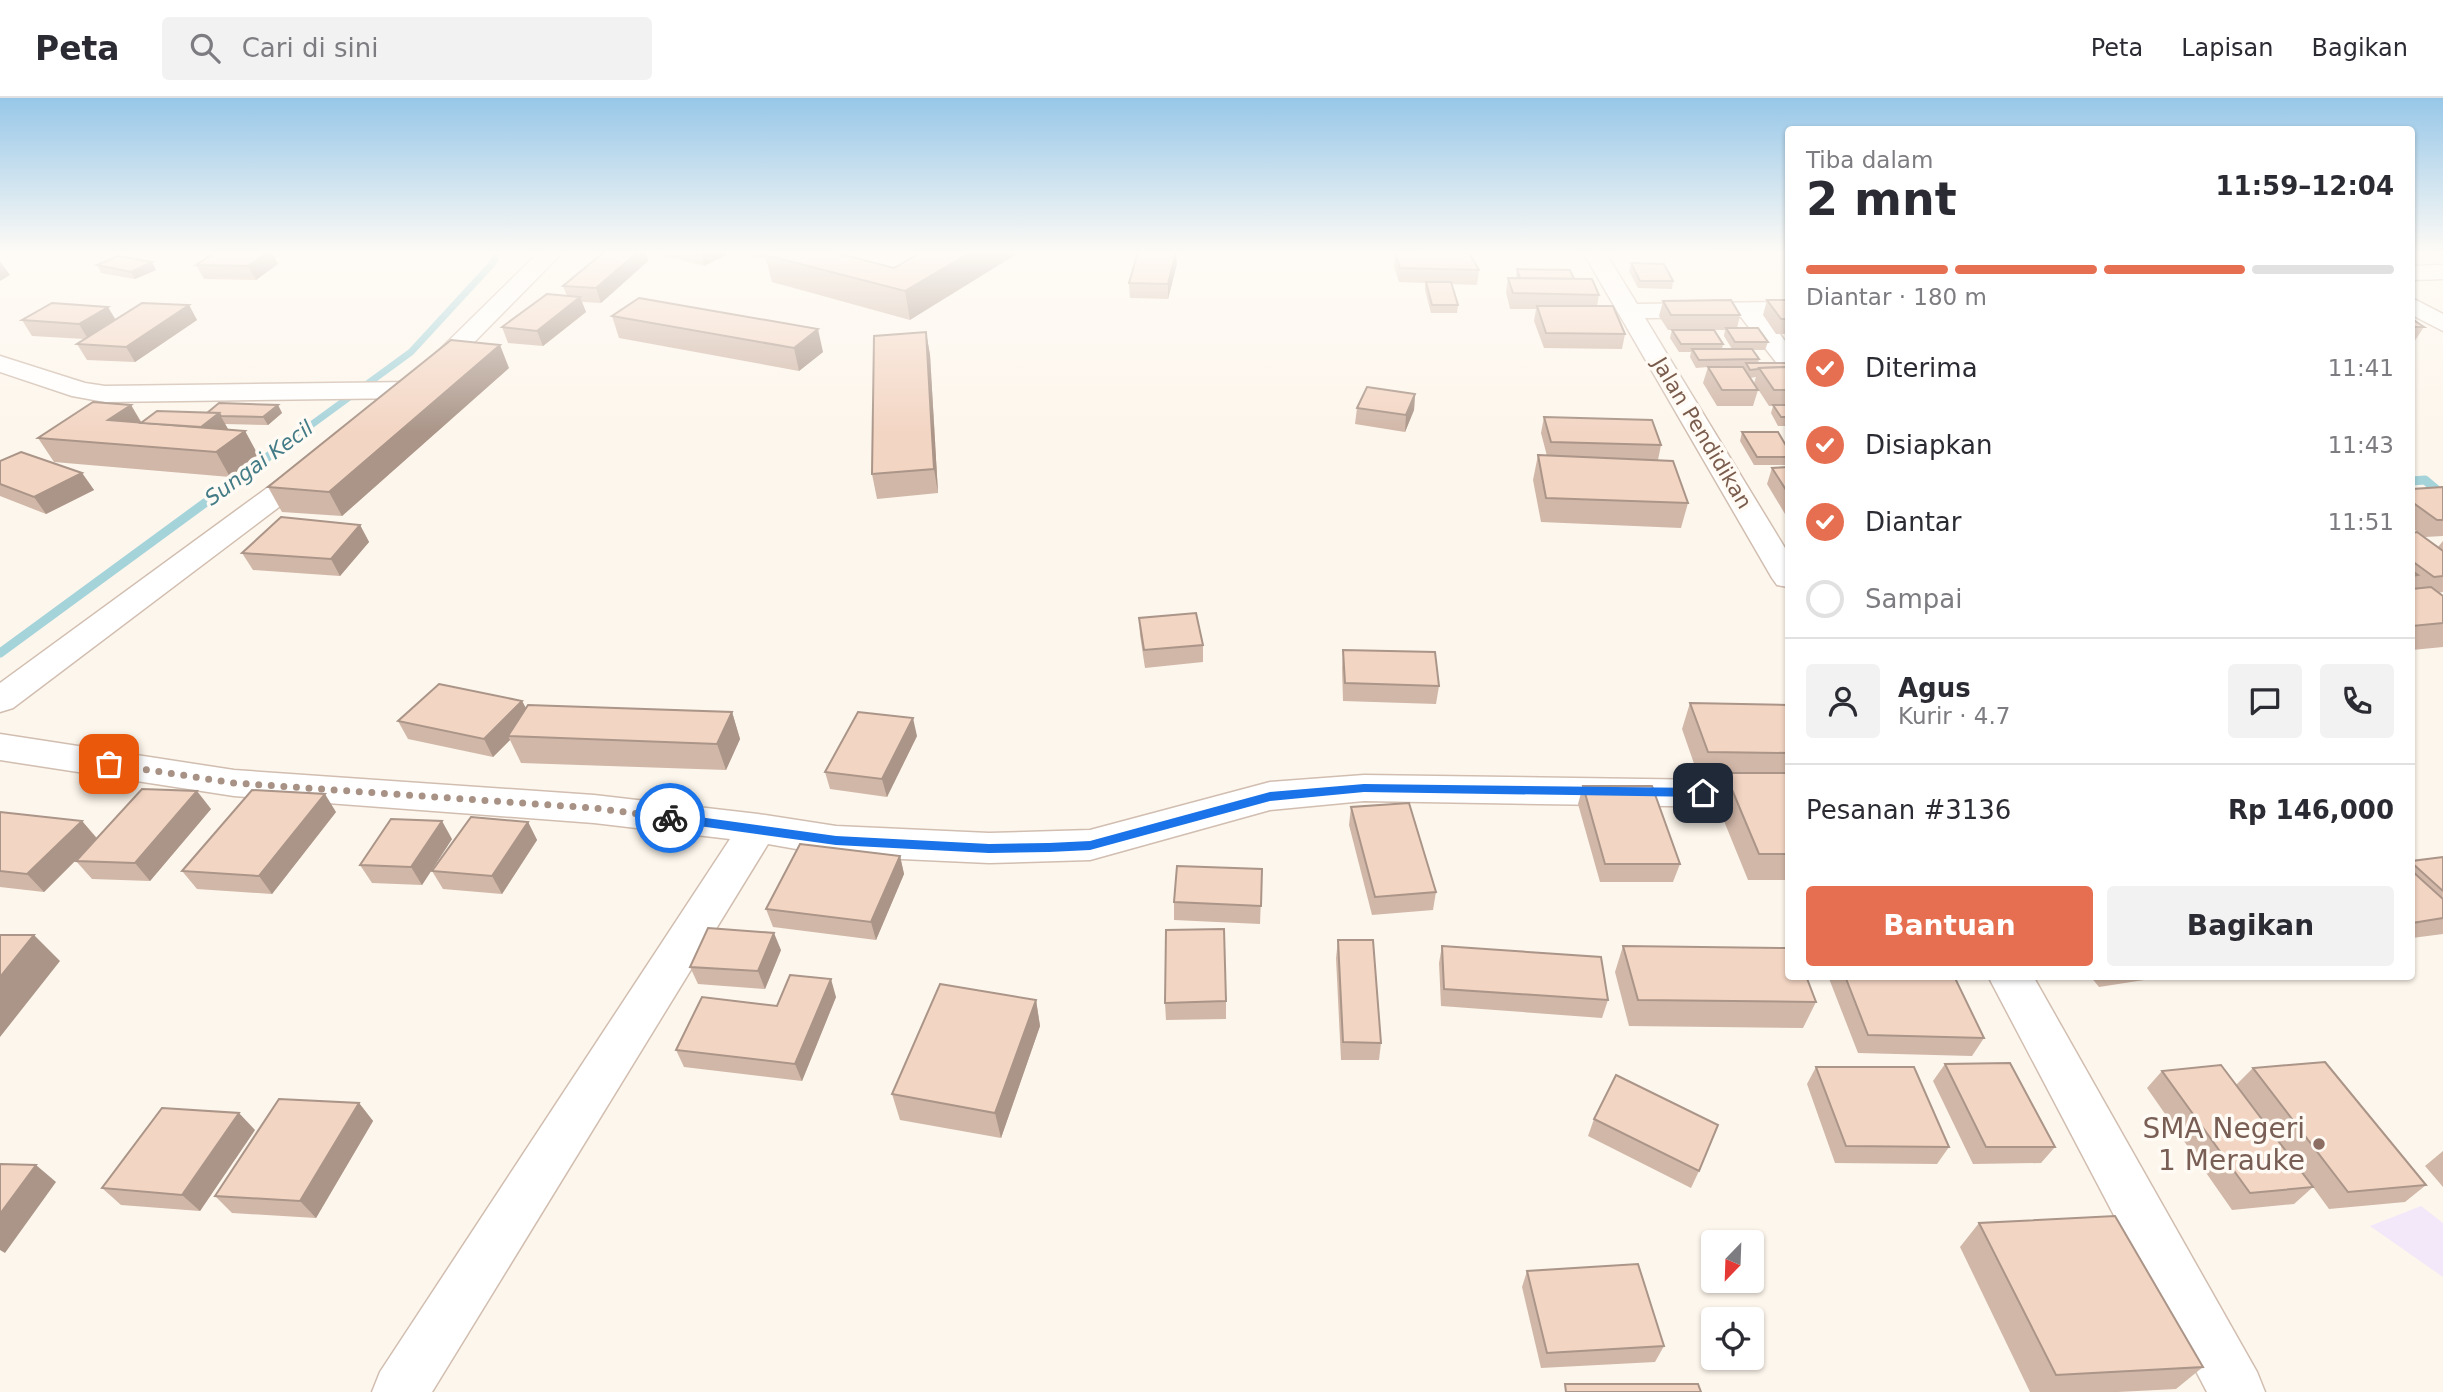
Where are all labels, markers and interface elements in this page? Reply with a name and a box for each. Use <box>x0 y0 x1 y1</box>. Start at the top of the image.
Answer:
search box <box>162 17 652 80</box>
text: Peta <box>35 29 120 68</box>
icon: search <box>186 29 224 67</box>
text: Cari di sini <box>242 33 378 63</box>
text: Peta <box>2091 34 2143 62</box>
text: Lapisan <box>2181 34 2274 62</box>
text: Bagikan <box>2312 34 2408 62</box>
text: Tiba dalam <box>1806 147 1933 173</box>
text: 11:59–12:04 <box>2215 171 2394 201</box>
text: 2 mnt <box>1806 172 1957 226</box>
text: Diantar · 180 m <box>1806 284 1987 310</box>
icon: check <box>1806 349 1844 387</box>
street label: Jalan Pendidikan <box>1646 351 1757 513</box>
text: Diterima <box>1865 353 1978 383</box>
text: 11:41 <box>2328 355 2394 381</box>
water label: Sungai Kecil <box>200 416 318 510</box>
icon: check <box>1806 426 1844 464</box>
text: Disiapkan <box>1865 430 1992 460</box>
text: 11:43 <box>2328 432 2394 458</box>
icon: check <box>1806 503 1844 541</box>
text: Diantar <box>1865 507 1961 537</box>
text: 11:51 <box>2328 509 2394 535</box>
text: Sampai <box>1865 584 1962 614</box>
button: person <box>1806 664 1880 738</box>
button: chat <box>2228 664 2302 738</box>
button: phone <box>2320 664 2394 738</box>
text: Agus <box>1898 673 1971 703</box>
text: Kurir · 4.7 <box>1898 703 2010 729</box>
pin <box>79 734 139 794</box>
icon: bag <box>90 745 128 783</box>
pin <box>1673 763 1733 823</box>
icon: home <box>1684 774 1722 812</box>
courier <box>635 783 705 853</box>
text: Pesanan #3136 <box>1806 795 2011 825</box>
text: Rp 146,000 <box>2228 795 2394 825</box>
icon: bike <box>651 799 689 837</box>
button: Bantuan <box>1806 886 2093 966</box>
button: Bagikan <box>2107 886 2394 966</box>
place label: SMA Negeri 1 Merauke <box>2143 1112 2305 1177</box>
marker: SMA Negeri 1 Merauke <box>2311 1136 2327 1152</box>
north arrow <box>1701 1230 1764 1293</box>
map controls <box>1701 1230 1764 1370</box>
button: locate <box>1701 1307 1764 1370</box>

